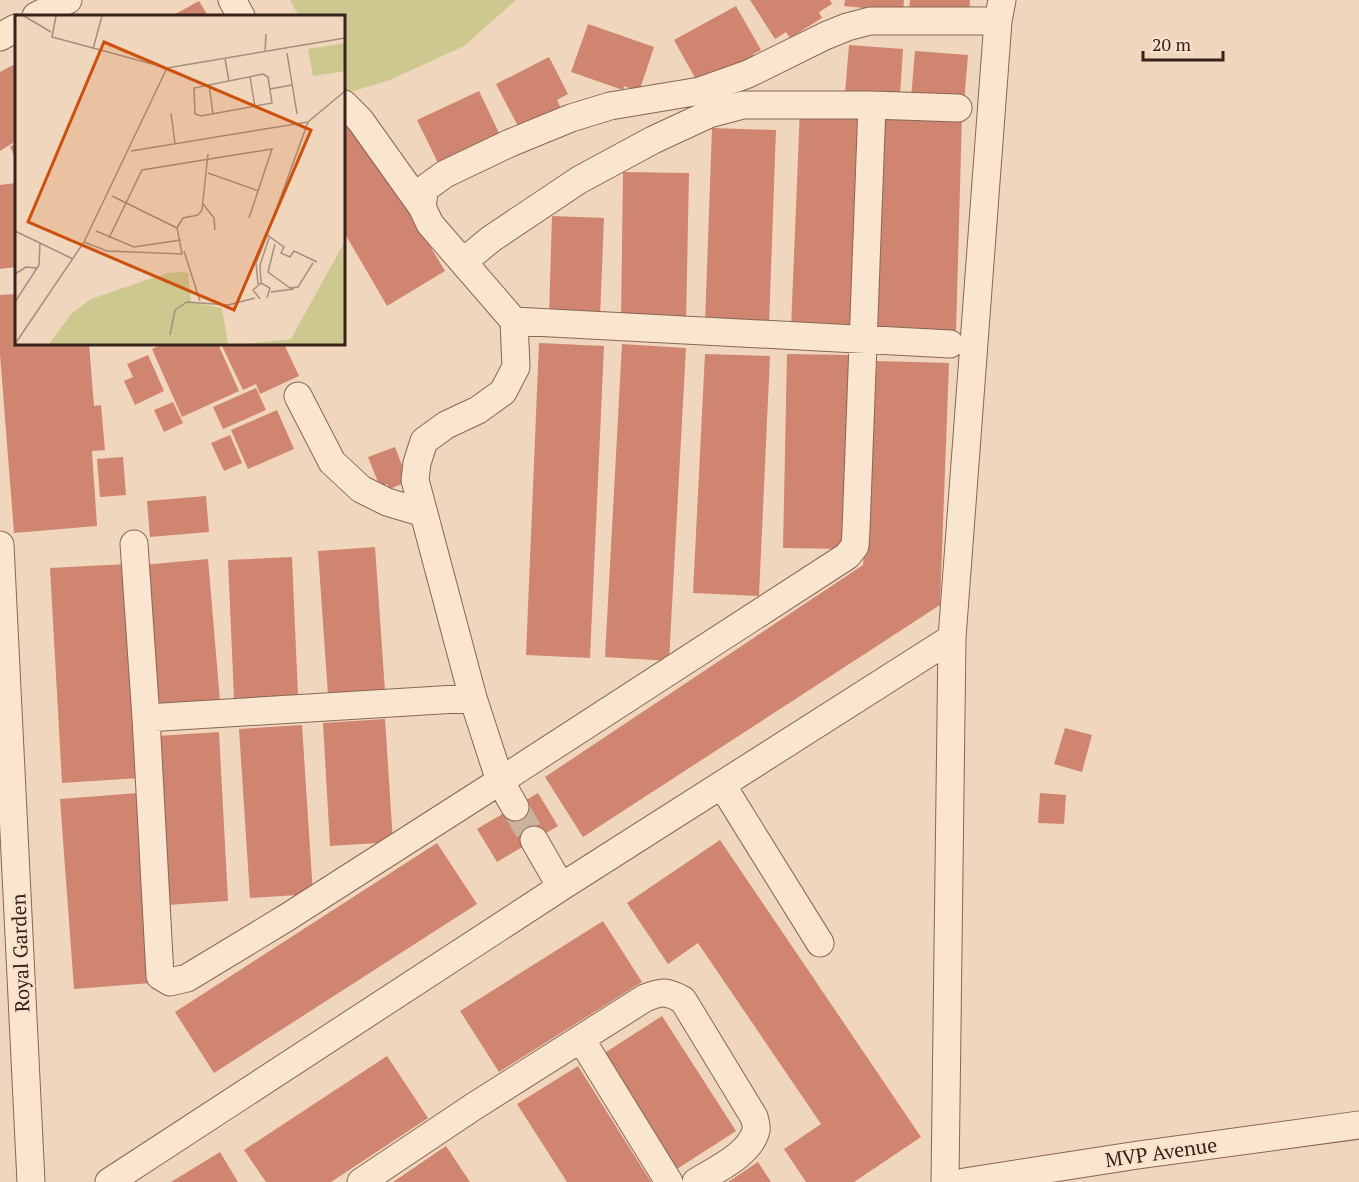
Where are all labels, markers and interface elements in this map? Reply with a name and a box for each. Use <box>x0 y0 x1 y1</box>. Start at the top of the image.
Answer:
inset map <box>15 15 345 345</box>
scale bar <box>1143 24 1222 62</box>
text: 20 m <box>1152 32 1192 56</box>
street label: Royal Garden <box>4 893 36 1013</box>
street label: MVP Avenue <box>1103 1131 1219 1173</box>

